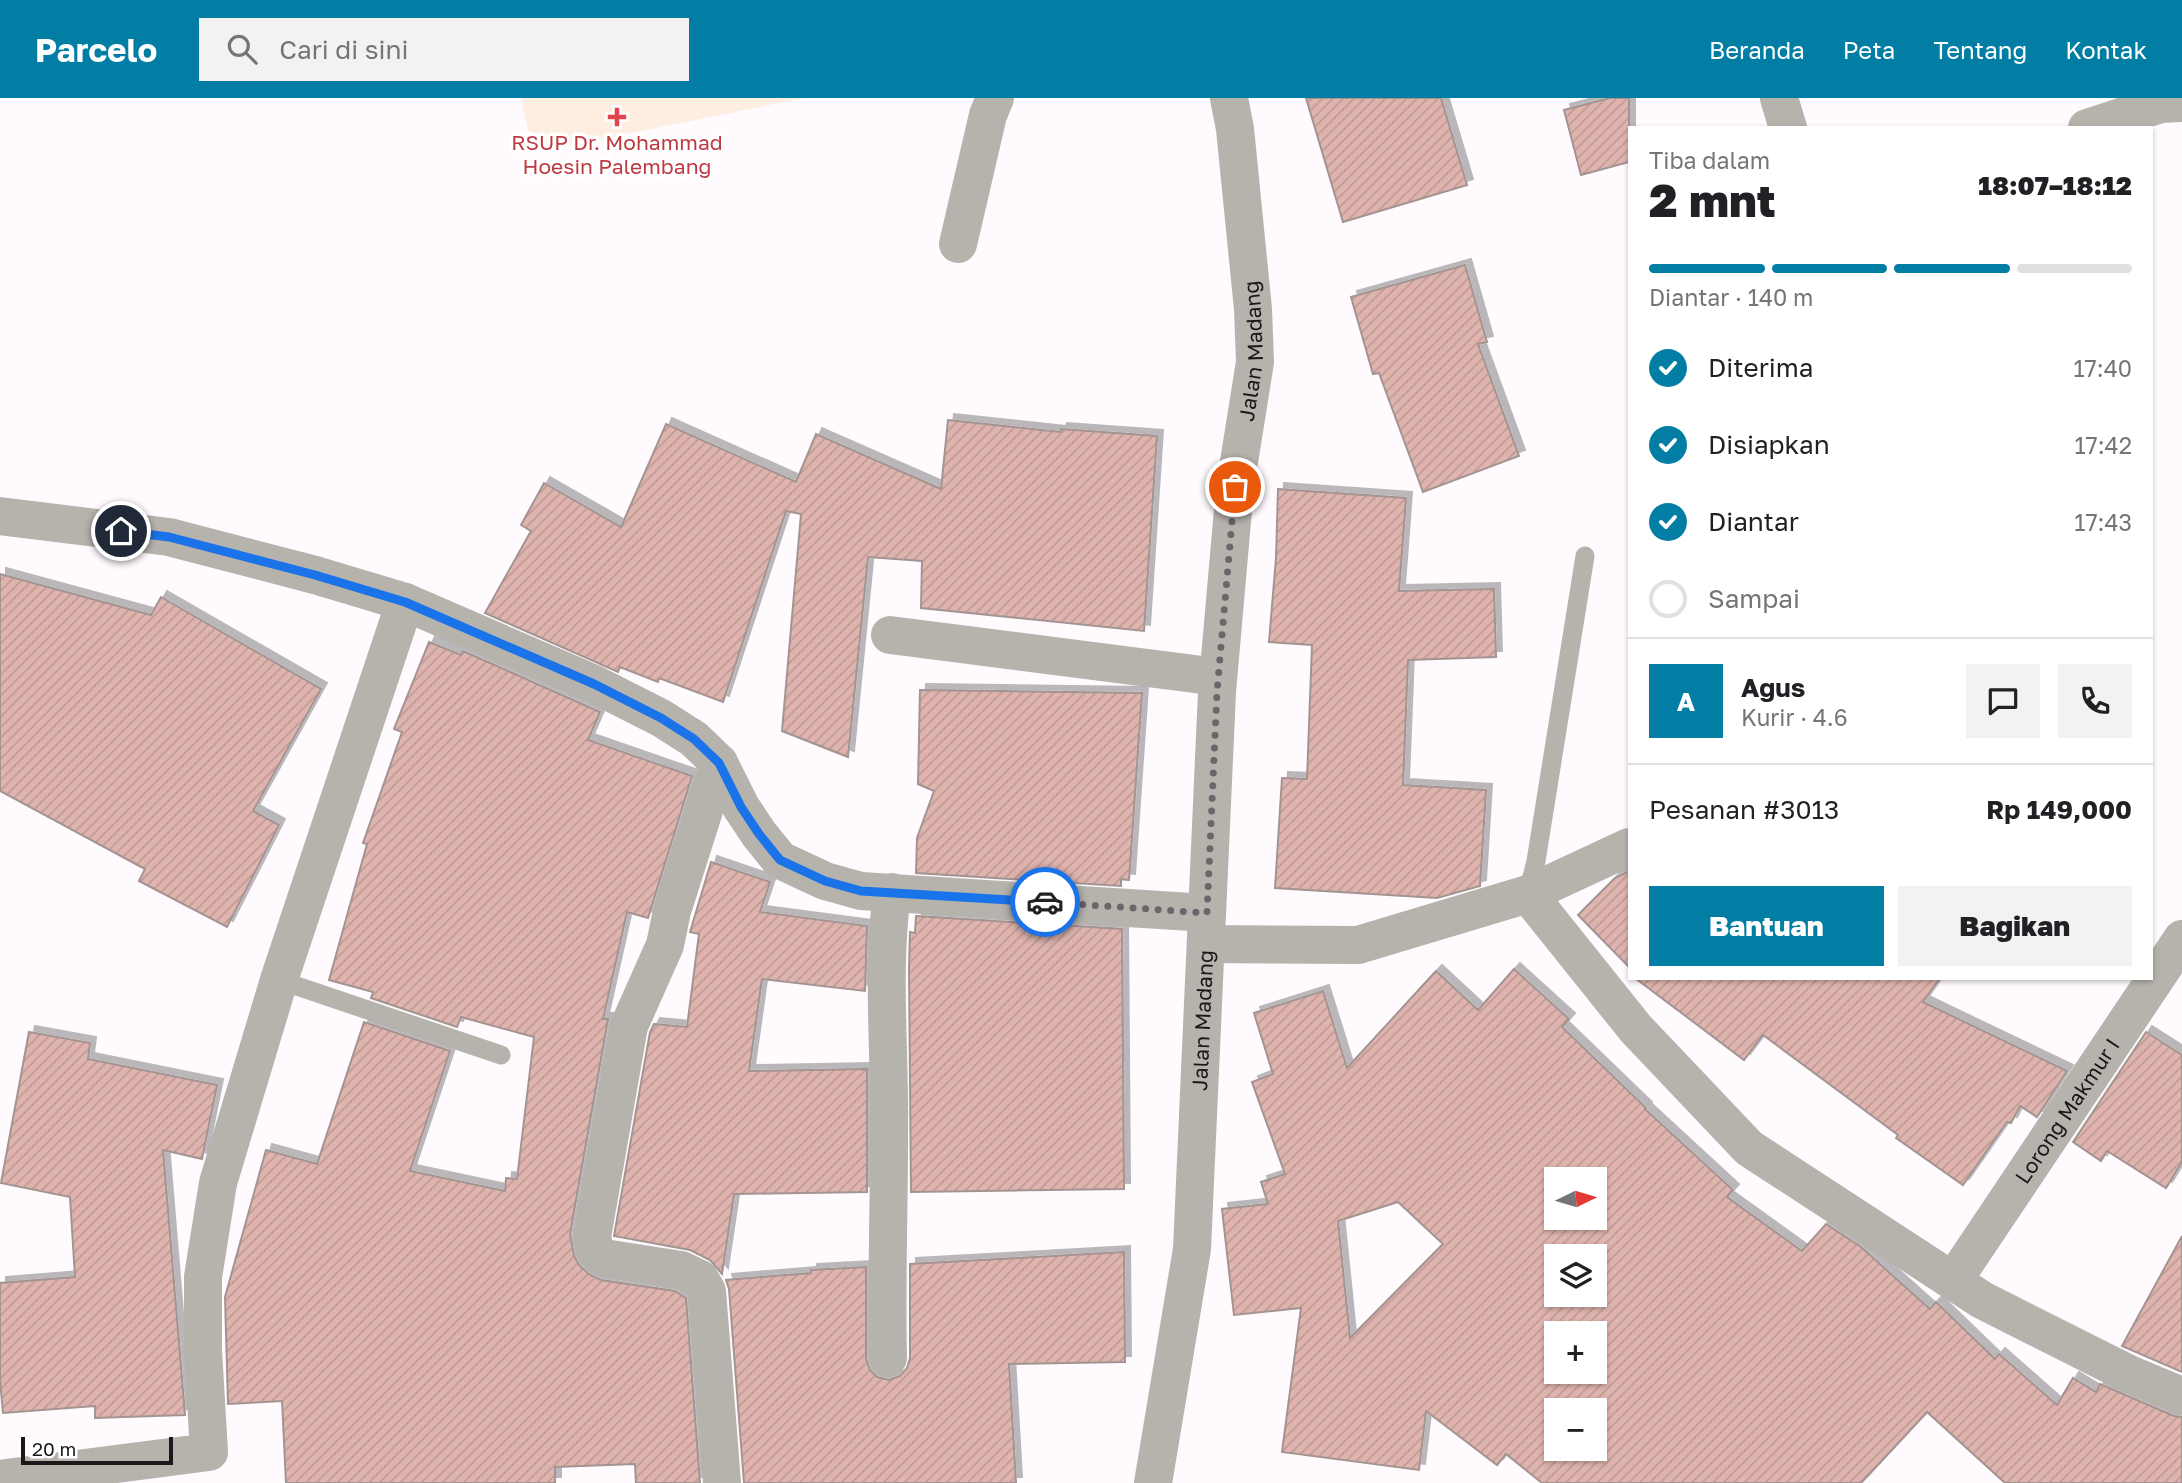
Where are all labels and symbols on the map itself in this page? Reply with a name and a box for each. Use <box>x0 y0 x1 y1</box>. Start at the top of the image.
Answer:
marker: RSUP Dr. Mohammad Hoesin Palembang <box>607 107 627 127</box>
place label: RSUP Dr. Mohammad Hoesin Palembang <box>511 129 723 179</box>
street label: Jalan Madang <box>1233 280 1268 423</box>
pin <box>1205 457 1265 517</box>
pin <box>91 501 151 561</box>
courier <box>1010 867 1080 937</box>
street label: Jalan Madang <box>1186 950 1218 1091</box>
street label: Lorong Makmur I <box>2009 1033 2125 1188</box>
north arrow <box>1544 1167 1606 1230</box>
scale bar <box>21 1434 173 1466</box>

